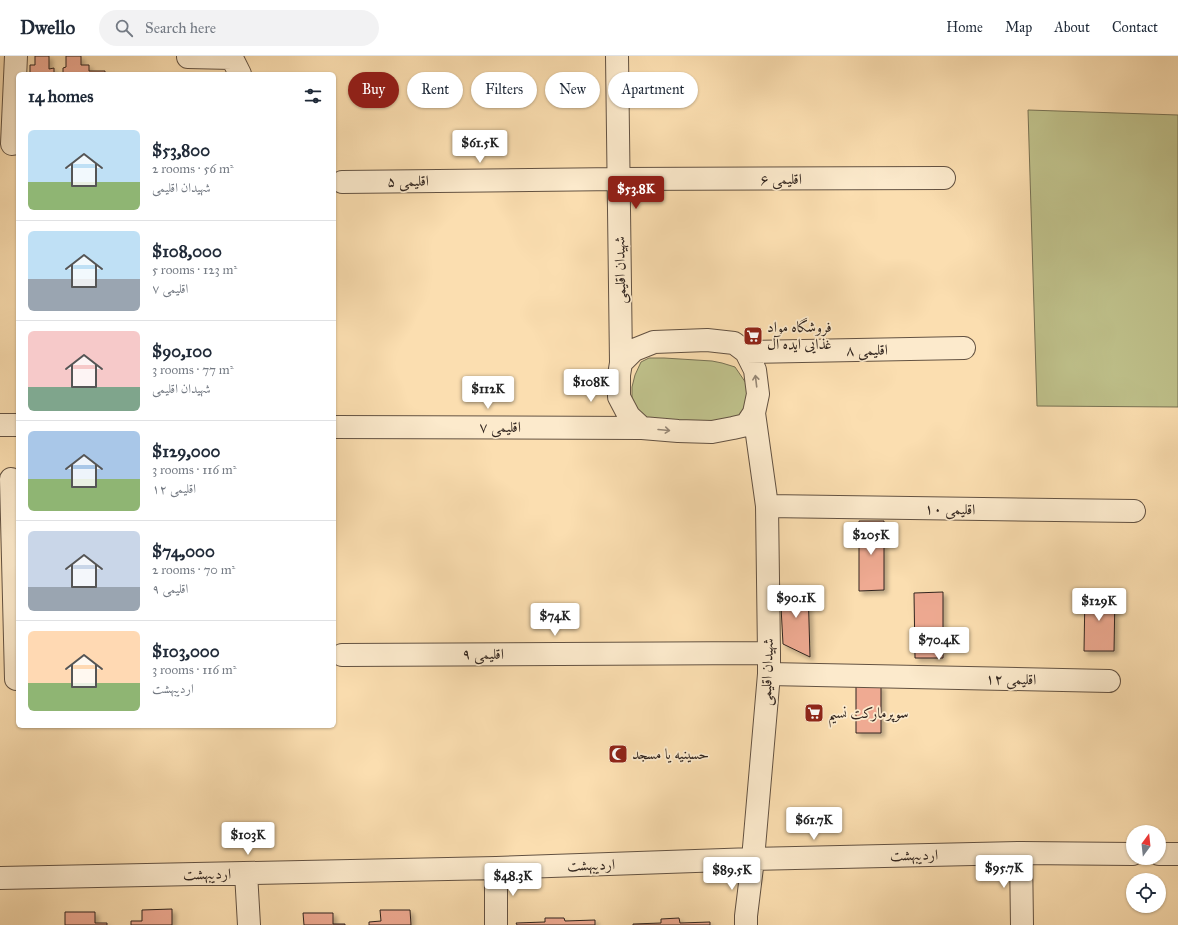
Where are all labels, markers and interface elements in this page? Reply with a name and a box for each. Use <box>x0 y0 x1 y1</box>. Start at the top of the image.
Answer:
search box <box>99 10 379 46</box>
text: Dwello <box>20 16 75 39</box>
icon: search <box>113 17 135 39</box>
text: Search here <box>145 19 216 37</box>
text: Home <box>946 19 983 36</box>
text: Map <box>1005 19 1032 36</box>
text: About <box>1054 19 1090 36</box>
text: Contact <box>1112 19 1158 36</box>
chip: Buy <box>348 72 399 108</box>
chip: Rent <box>407 72 463 108</box>
chip: Filters <box>471 72 537 108</box>
chip: New <box>545 72 600 108</box>
chip: Apartment <box>608 72 698 108</box>
icon: filters <box>302 85 324 107</box>
text: 14 homes <box>28 86 93 107</box>
pin: $61.5K <box>447 130 513 164</box>
text: $61.5K <box>461 135 499 151</box>
text: $53,800 <box>152 140 210 161</box>
icon: home <box>60 146 108 194</box>
text: 2 rooms · 56 m² <box>152 161 234 177</box>
street label: اقلیمی ۶ <box>760 170 802 190</box>
street label: اقلیمی ۵ <box>387 172 429 192</box>
pin: $53.8K <box>603 176 669 210</box>
text: شهیدان اقلیمی <box>152 180 211 196</box>
text: $53.8K <box>617 181 655 197</box>
street label: شهیدان اقلیمی <box>610 236 632 304</box>
text: $108,000 <box>152 241 222 262</box>
icon: home <box>60 247 108 295</box>
text: 5 rooms · 123 m² <box>152 262 237 278</box>
text: اقلیمی ۷ <box>152 281 188 297</box>
place label: فروشگاه مواد غذایی ایده آل <box>767 317 832 354</box>
supermarket icon: فروشگاه مواد غذایی ایده آل <box>742 325 764 347</box>
text: $90,100 <box>152 341 212 362</box>
street label: اقلیمی ۸ <box>846 341 888 361</box>
icon: home <box>60 347 108 395</box>
text: 3 rooms · 77 m² <box>152 362 234 378</box>
pin: $108K <box>563 369 619 403</box>
text: $108K <box>573 374 609 390</box>
one-way arrow <box>752 374 760 387</box>
pin: $112K <box>460 376 516 410</box>
text: شهیدان اقلیمی <box>152 381 211 397</box>
text: $112K <box>471 381 505 397</box>
street label: اقلیمی ۷ <box>479 418 521 438</box>
one-way arrow <box>657 427 670 434</box>
text: $129,000 <box>152 441 221 462</box>
icon: home <box>60 447 108 495</box>
text: 3 rooms · 116 m² <box>152 462 237 478</box>
text: اقلیمی ۱۲ <box>152 481 196 497</box>
street label: اقلیمی ۱۰ <box>924 500 976 520</box>
pin: $205K <box>843 522 899 556</box>
text: $205K <box>852 527 890 543</box>
text: $74,000 <box>152 541 215 562</box>
icon: home <box>60 547 108 595</box>
text: 2 rooms · 70 m² <box>152 562 235 578</box>
text: اقلیمی ۹ <box>152 581 188 597</box>
pin: $90.1K <box>763 585 829 619</box>
pin: $129K <box>1071 588 1127 622</box>
text: $90.1K <box>776 590 816 606</box>
text: $129K <box>1081 593 1117 609</box>
pin: $74K <box>531 603 579 637</box>
text: $74K <box>540 608 570 624</box>
pin: $70.4K <box>906 627 972 661</box>
text: $70.4K <box>918 632 960 648</box>
street label: شهیدان اقلیمی <box>757 638 779 706</box>
text: $103,000 <box>152 641 220 662</box>
street label: اقلیمی ۹ <box>462 645 504 665</box>
icon: home <box>60 647 108 695</box>
text: 3 rooms · 116 m² <box>152 662 237 678</box>
street label: اقلیمی ۱۲ <box>985 670 1037 690</box>
text: اردیبهشت <box>152 681 194 697</box>
supermarket icon: سوپرمارکت نسیم <box>803 702 825 724</box>
place label: سوپرمارکت نسیم <box>828 704 909 728</box>
mosque icon: حسینیه یا مسجد <box>607 743 629 765</box>
place label: حسینیه یا مسجد <box>632 745 709 763</box>
pin: $61.7K <box>781 807 847 841</box>
text: $61.7K <box>795 812 833 828</box>
pin: $103K <box>220 822 276 856</box>
north arrow <box>1126 825 1166 865</box>
map controls <box>1126 825 1166 913</box>
text: $103K <box>231 827 265 843</box>
street label: اردیبهشت <box>890 846 938 865</box>
street label: اردیبهشت <box>567 855 615 876</box>
pin: $95.7K <box>971 855 1037 889</box>
pin: $89.5K <box>699 857 765 891</box>
text: $95.7K <box>985 860 1023 876</box>
text: $89.5K <box>712 862 752 878</box>
pin: $48.3K <box>480 863 546 897</box>
street label: اردیبهشت <box>183 865 231 884</box>
text: $48.3K <box>493 868 533 884</box>
button: locate <box>1126 873 1166 913</box>

